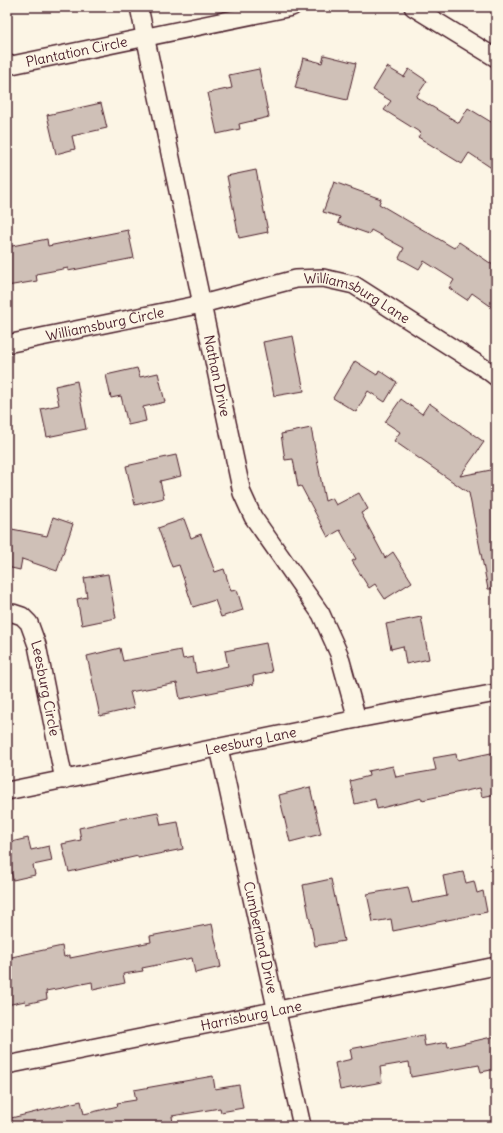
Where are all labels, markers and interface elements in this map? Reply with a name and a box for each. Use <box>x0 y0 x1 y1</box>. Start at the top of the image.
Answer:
street label: Plantation Circle <box>24 32 129 71</box>
street label: Williamsburg Lane <box>303 269 413 327</box>
street label: Williamsburg Circle <box>44 303 166 345</box>
street label: Nathan Drive <box>200 333 235 418</box>
street label: Leesburg Circle <box>27 638 64 738</box>
street label: Leesburg Lane <box>204 723 298 759</box>
street label: Cumberland Drive <box>240 880 282 995</box>
street label: Harrisburg Lane <box>199 997 303 1035</box>

